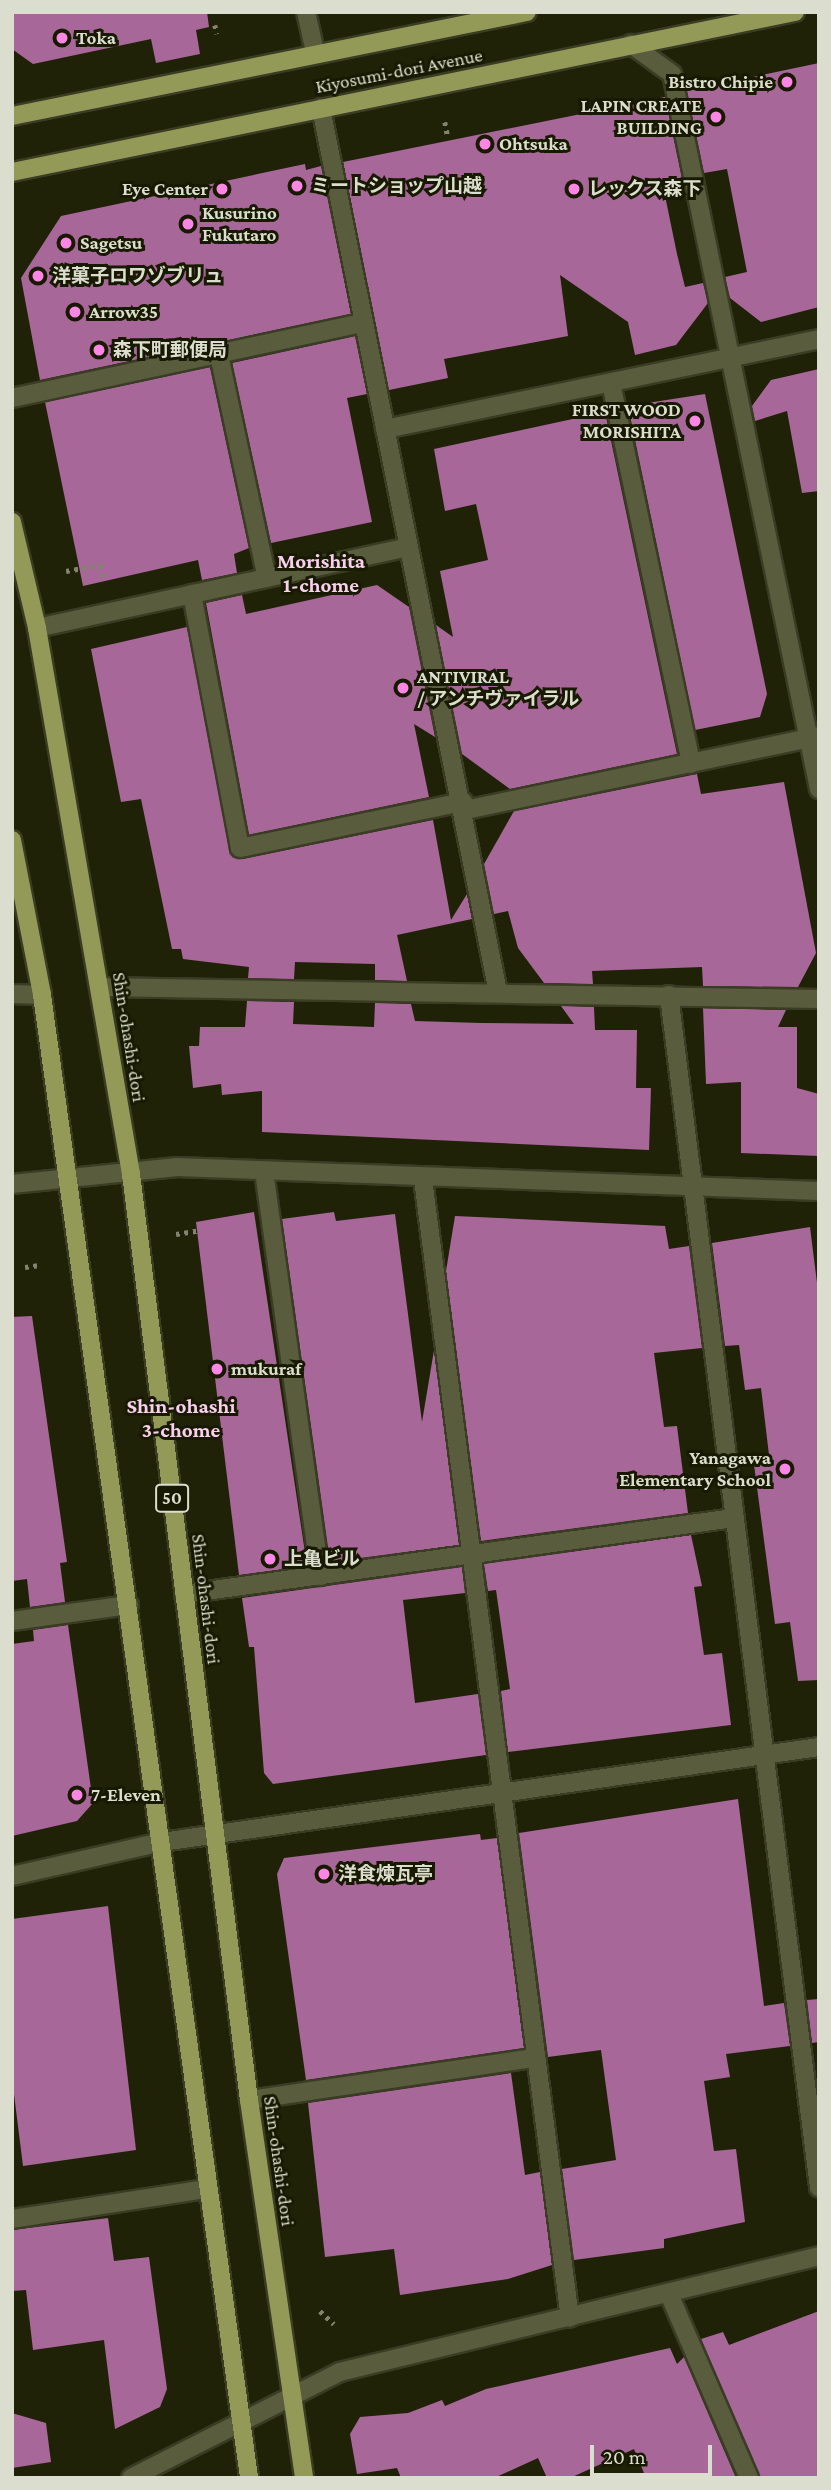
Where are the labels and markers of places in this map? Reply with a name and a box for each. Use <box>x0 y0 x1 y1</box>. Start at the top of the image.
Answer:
place label: Toka <box>76 27 116 49</box>
marker: Toka <box>54 30 70 46</box>
place label: Bistro Chipie <box>668 71 773 93</box>
marker: Bistro Chipie <box>779 74 795 90</box>
place label: LAPIN CREATE BUILDING <box>580 95 702 139</box>
marker: LAPIN CREATE BUILDING <box>708 109 724 125</box>
place label: Ohtsuka <box>499 133 568 155</box>
marker: Ohtsuka <box>477 136 493 152</box>
place label: ミートショップ山越 <box>311 175 482 197</box>
place label: Eye Center <box>122 178 208 200</box>
marker: ミートショップ山越 <box>289 178 305 194</box>
place label: レックス森下 <box>588 178 702 200</box>
marker: Eye Center <box>214 181 230 197</box>
marker: レックス森下 <box>566 181 582 197</box>
place label: Kusurino Fukutaro <box>202 202 277 246</box>
marker: Kusurino Fukutaro <box>180 216 196 232</box>
place label: Sagetsu <box>80 232 142 254</box>
marker: Sagetsu <box>58 235 74 251</box>
place label: 洋菓子ロワゾブリュ <box>52 265 223 287</box>
marker: 洋菓子ロワゾブリュ <box>30 268 46 284</box>
place label: Arrow35 <box>89 301 158 323</box>
marker: Arrow35 <box>67 304 83 320</box>
place label: 森下町郵便局 <box>113 339 227 361</box>
marker: 森下町郵便局 <box>91 342 107 358</box>
place label: FIRST WOOD MORISHITA <box>572 399 681 443</box>
marker: FIRST WOOD MORISHITA <box>687 413 703 429</box>
place label: ANTIVIRAL / アンチヴァイラル <box>417 666 580 710</box>
marker: ANTIVIRAL / アンチヴァイラル <box>395 680 411 696</box>
place label: mukuraf <box>231 1358 301 1380</box>
marker: mukuraf <box>209 1361 225 1377</box>
place label: Yanagawa Elementary School <box>619 1447 771 1491</box>
marker: Yanagawa Elementary School <box>777 1461 793 1477</box>
place label: 上亀ビル <box>284 1548 360 1570</box>
marker: 上亀ビル <box>262 1551 278 1567</box>
place label: 7-Eleven <box>91 1784 161 1806</box>
marker: 7-Eleven <box>69 1787 85 1803</box>
place label: 洋食煉瓦亭 <box>338 1863 433 1885</box>
marker: 洋食煉瓦亭 <box>316 1866 332 1882</box>

